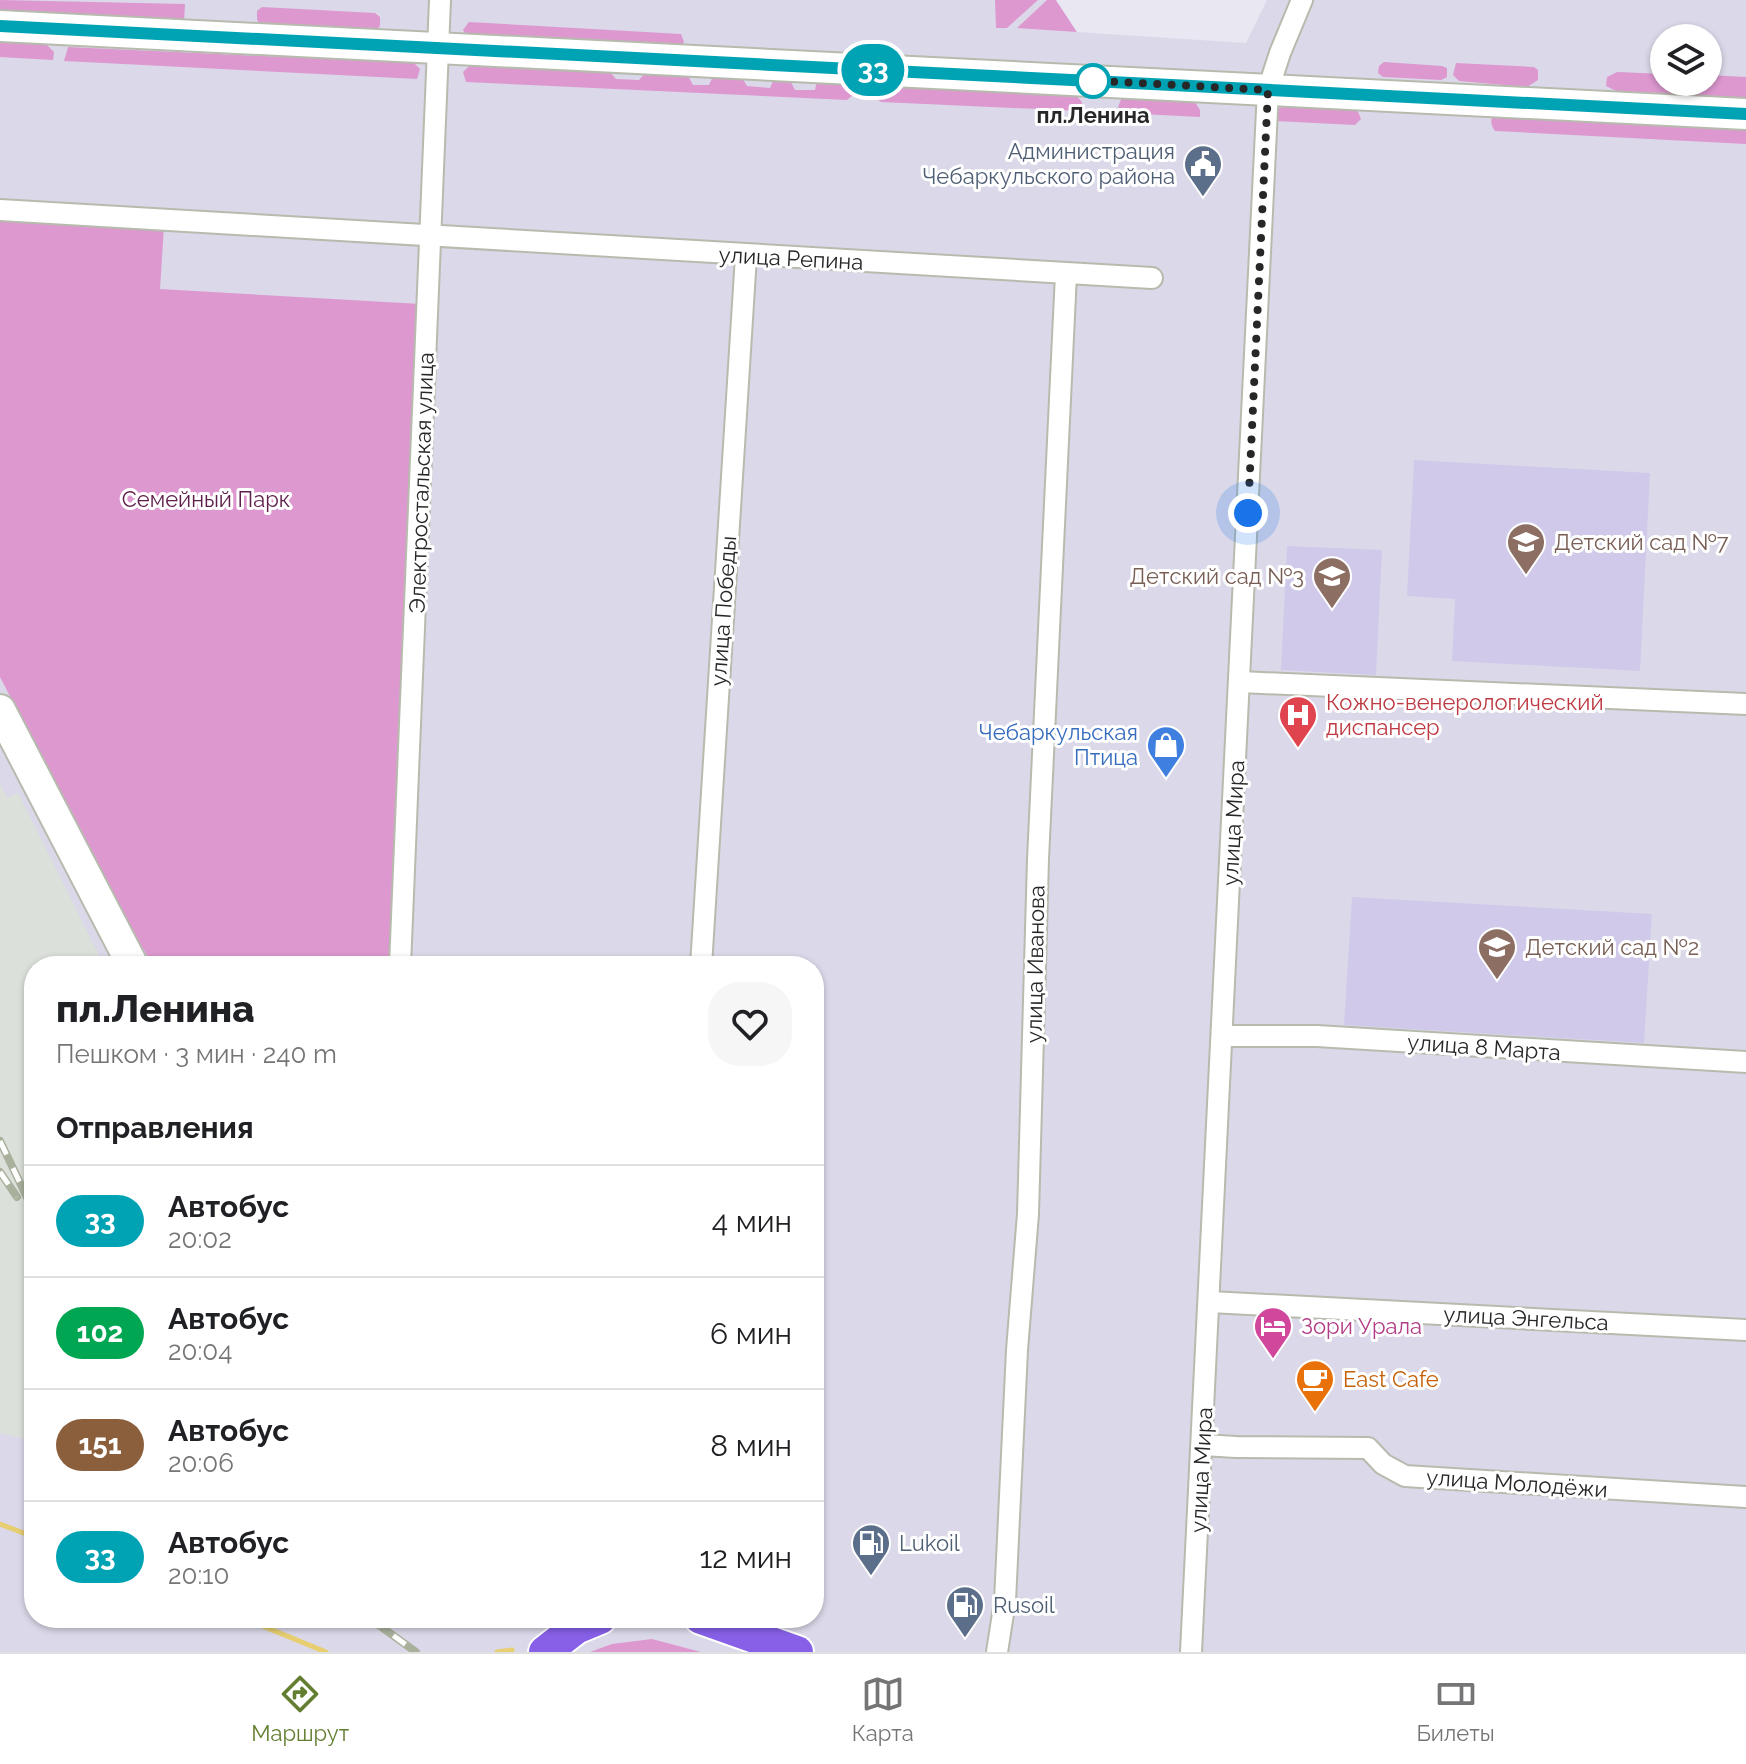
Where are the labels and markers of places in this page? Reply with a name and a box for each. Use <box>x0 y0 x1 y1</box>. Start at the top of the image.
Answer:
marker: пл.Ленина <box>1076 64 1110 98</box>
place label: пл.Ленина <box>1036 102 1150 128</box>
place label: Администрация Чебаркульского района <box>922 138 1175 189</box>
public building icon: Администрация Чебаркульского района <box>1182 143 1224 198</box>
school or university icon: Детский сад №7 <box>1505 521 1547 576</box>
place label: Детский сад №7 <box>1554 529 1729 555</box>
school or university icon: Детский сад №3 <box>1311 555 1353 610</box>
place label: Детский сад №3 <box>1130 563 1304 589</box>
place label: Кожно-венерологический диспансер <box>1326 689 1604 740</box>
hospital icon: Кожно-венерологический диспансер <box>1277 694 1319 749</box>
place label: Чебаркульская Птица <box>979 719 1138 770</box>
shop icon: Чебаркульская Птица <box>1145 724 1187 779</box>
school or university icon: Детский сад №2 <box>1476 926 1518 981</box>
place label: Детский сад №2 <box>1525 934 1699 960</box>
hotel icon: Зори Урала <box>1252 1305 1294 1360</box>
place label: Зори Урала <box>1301 1313 1422 1339</box>
cafe icon: East Cafe <box>1294 1358 1336 1413</box>
place label: East Cafe <box>1343 1366 1439 1392</box>
fuel station icon: Lukoil <box>850 1522 892 1577</box>
place label: Lukoil <box>899 1530 960 1556</box>
fuel station icon: Rusoil <box>944 1584 986 1639</box>
place label: Rusoil <box>993 1592 1055 1618</box>

